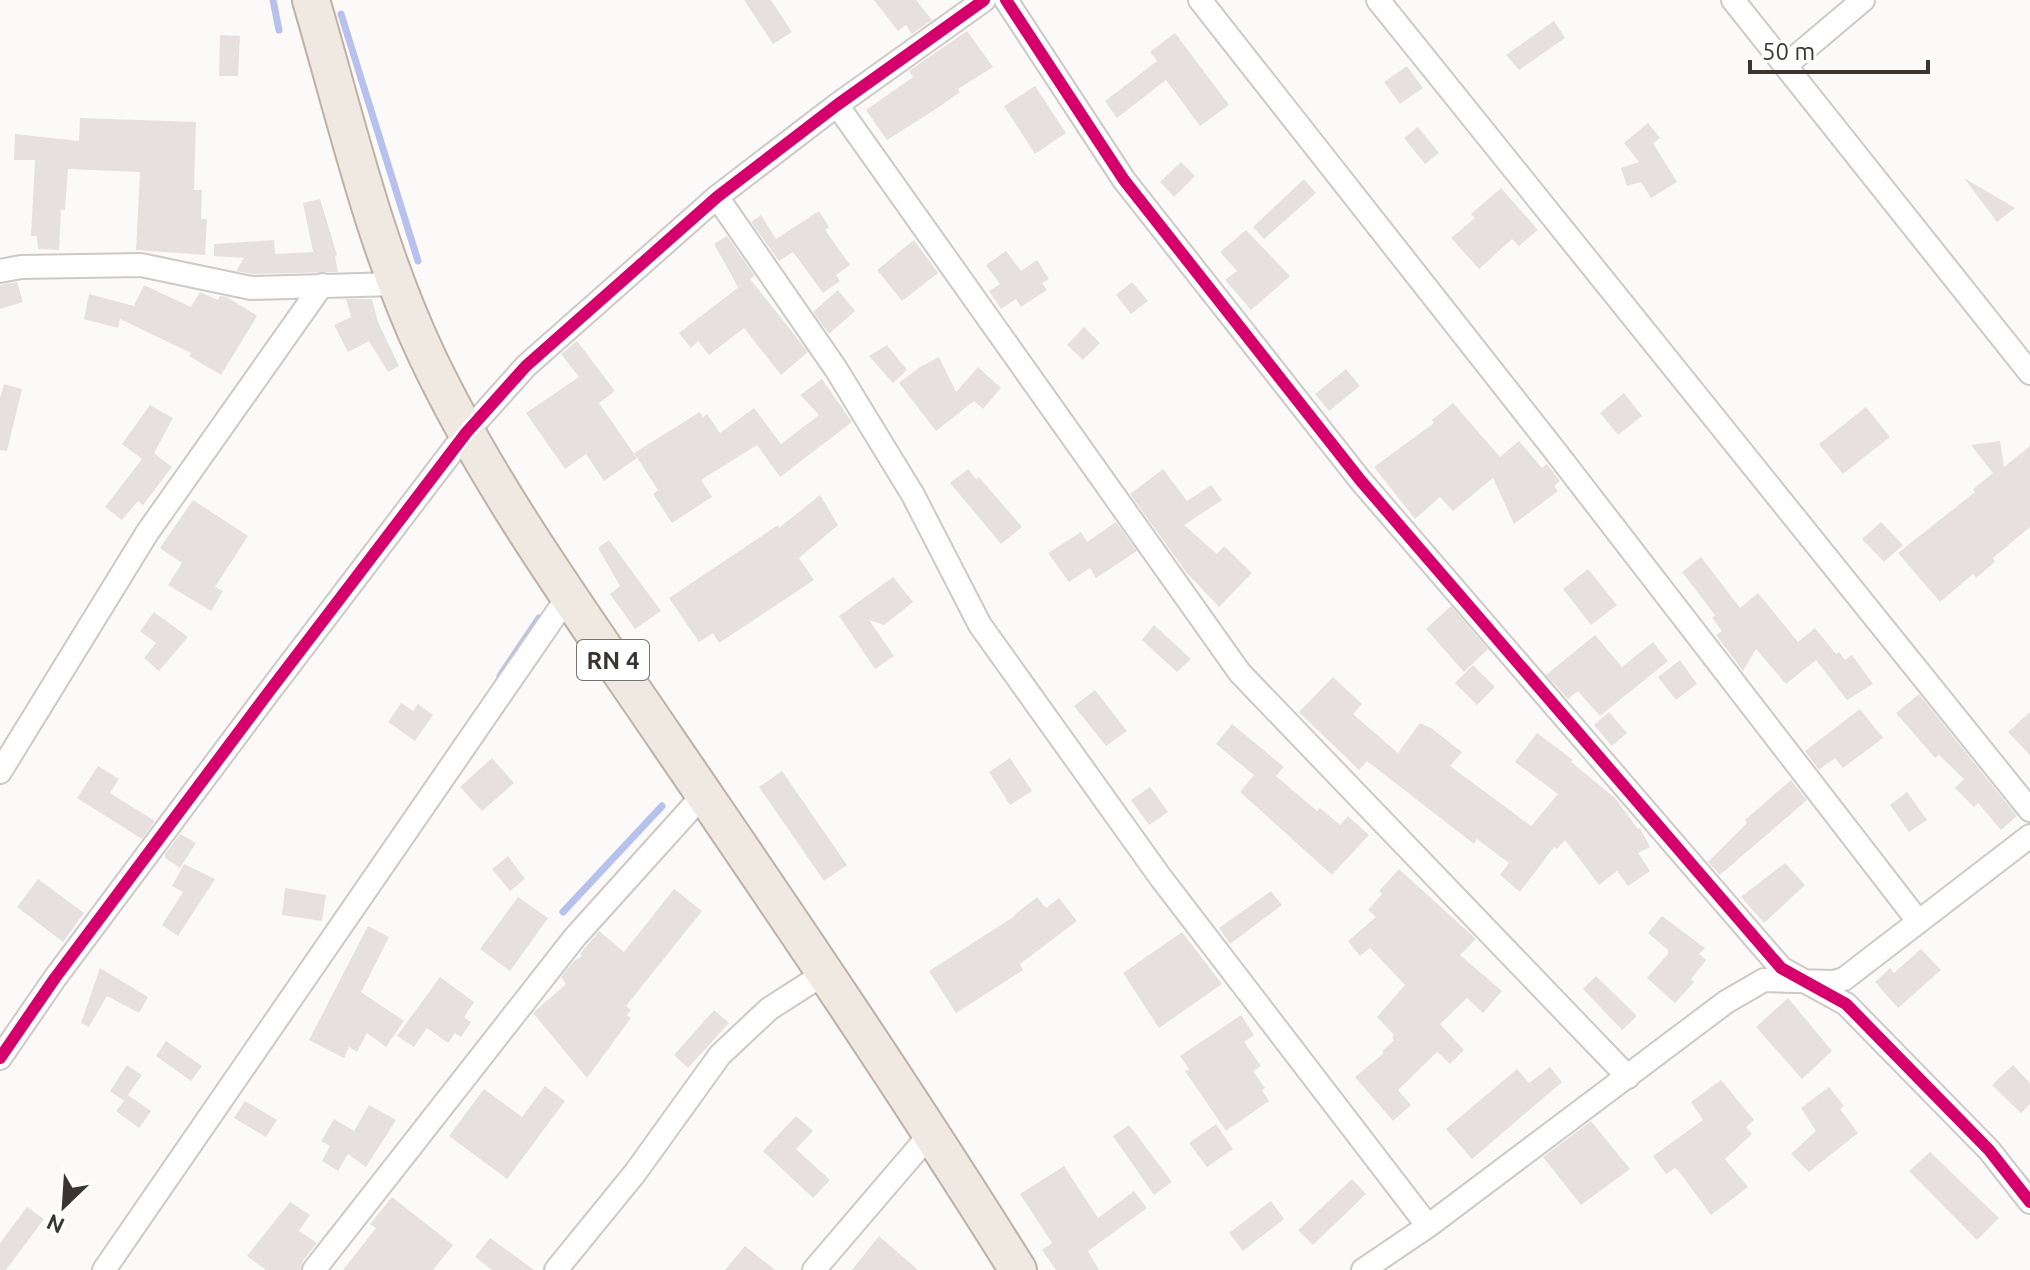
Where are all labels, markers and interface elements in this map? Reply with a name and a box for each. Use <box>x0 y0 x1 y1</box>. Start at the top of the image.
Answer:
scale bar <box>1750 24 1928 74</box>
text: 50 m <box>1762 38 1815 65</box>
road number: RN 4 <box>577 640 649 680</box>
north arrow <box>24 1166 104 1246</box>
text: N <box>43 1210 68 1239</box>

